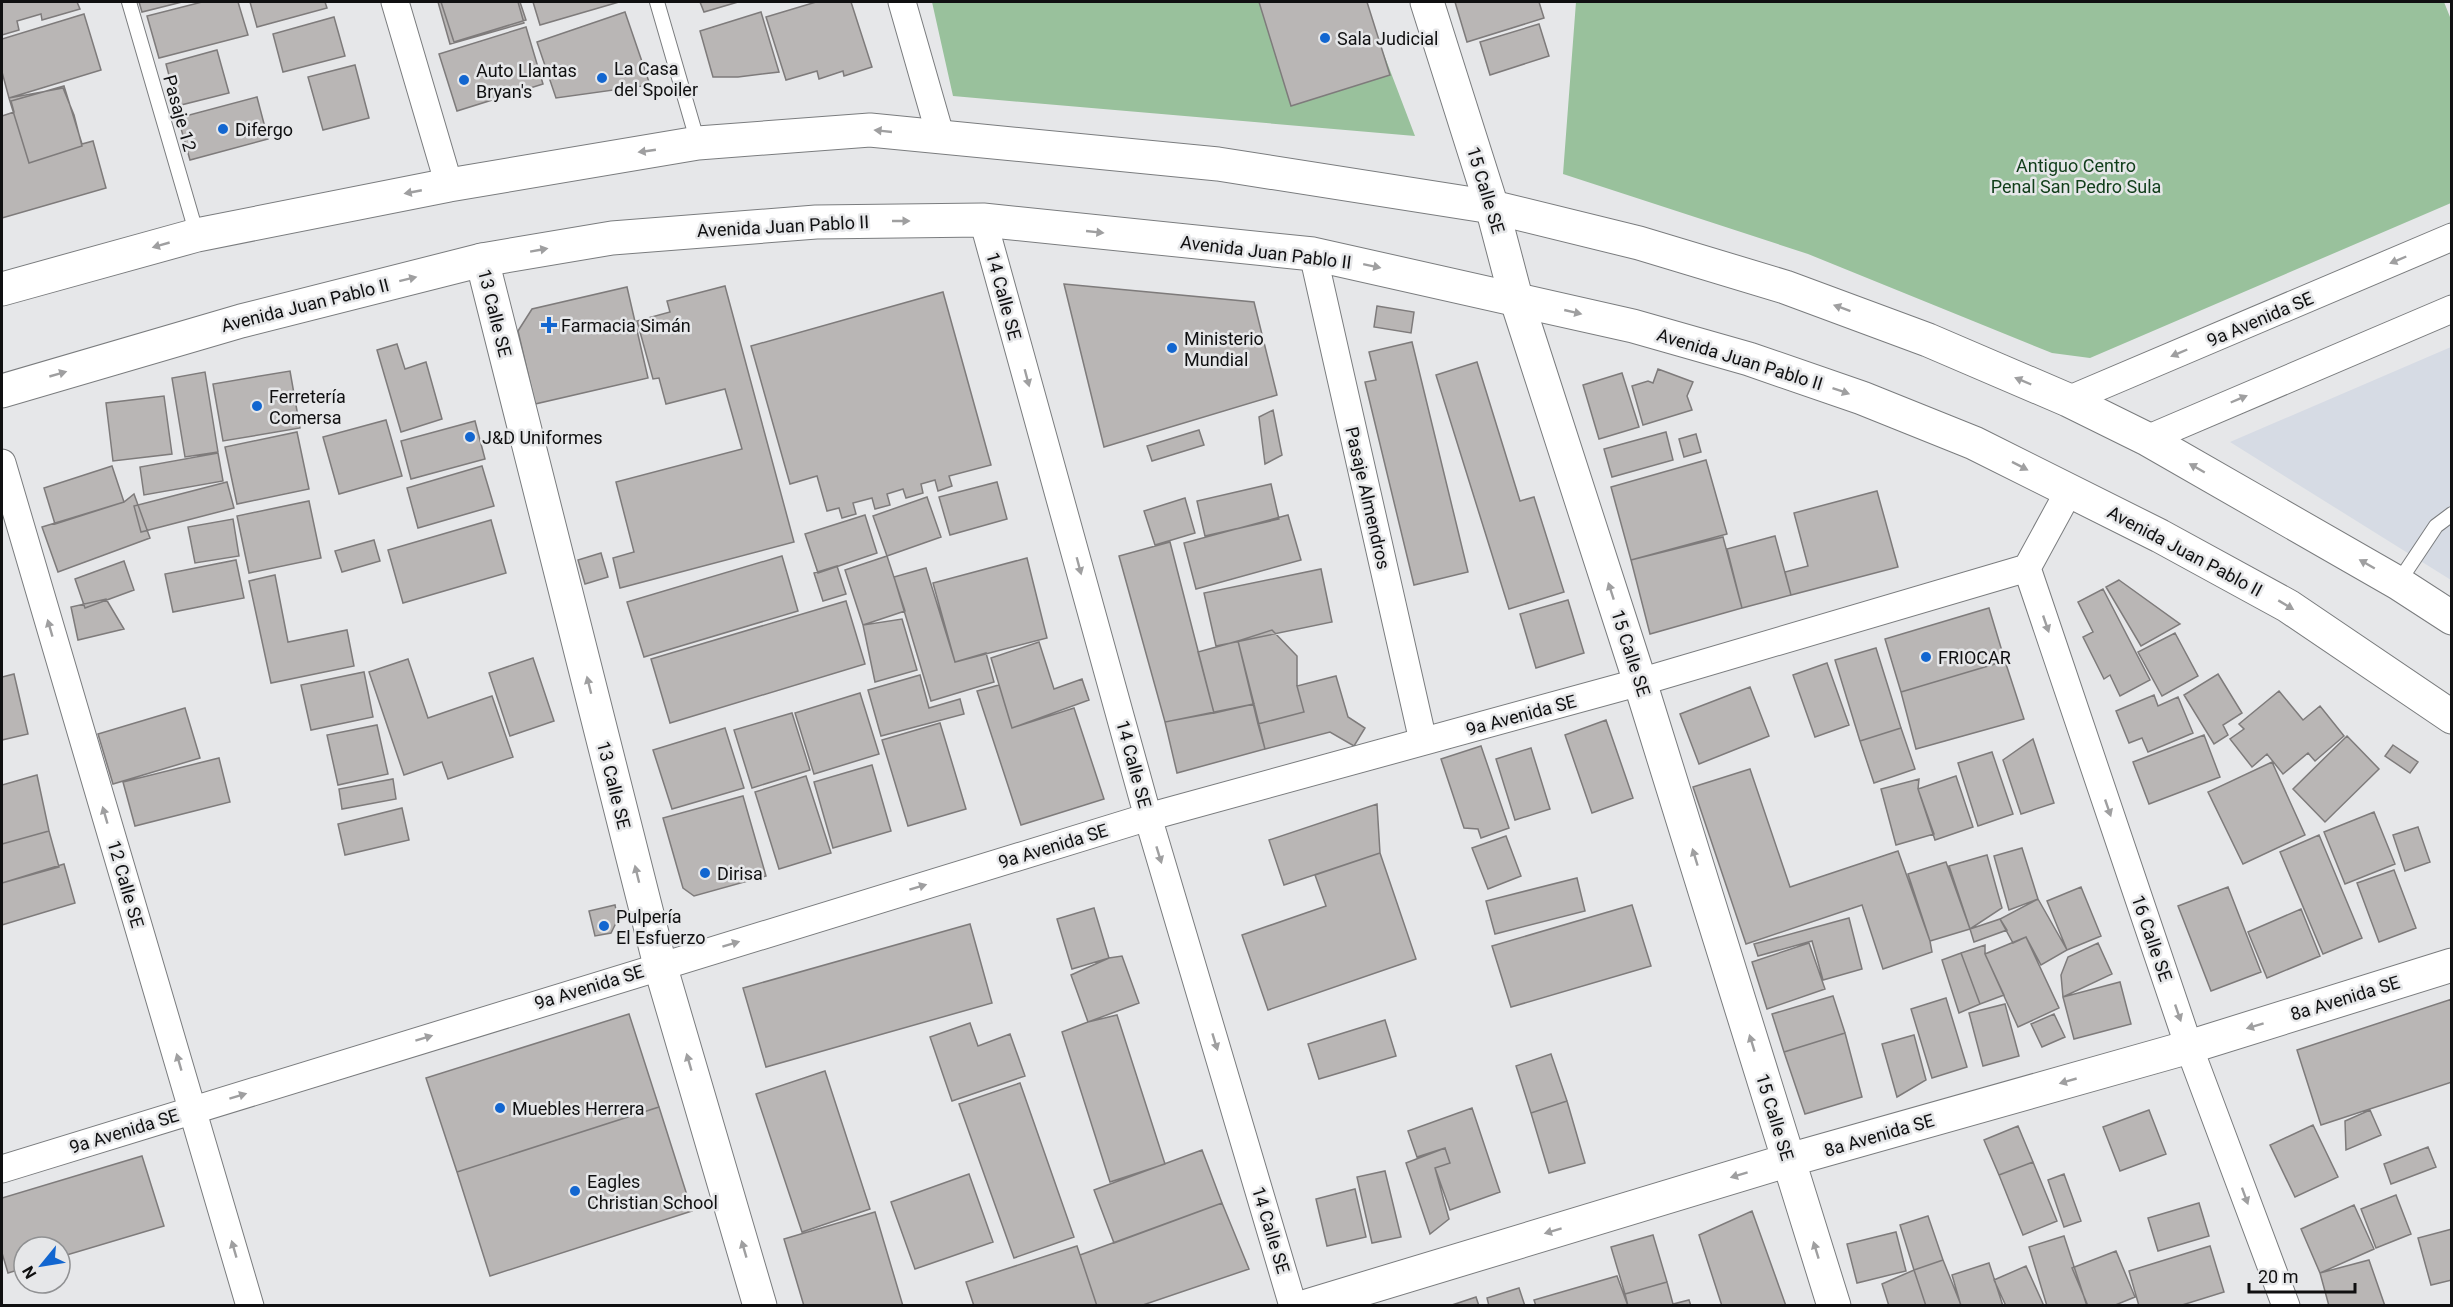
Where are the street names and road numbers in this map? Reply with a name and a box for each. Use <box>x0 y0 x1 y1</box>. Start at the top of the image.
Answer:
street label: Pasaje 12 <box>159 72 201 154</box>
street label: 15 Calle SE <box>1463 144 1509 236</box>
street label: Avenida Juan Pablo II <box>696 211 870 241</box>
street label: Avenida Juan Pablo II <box>1179 231 1353 273</box>
street label: 14 Calle SE <box>982 250 1026 342</box>
street label: 13 Calle SE <box>474 267 516 359</box>
street label: Avenida Juan Pablo II <box>219 274 391 336</box>
street label: 9a Avenida SE <box>2204 287 2316 351</box>
street label: Avenida Juan Pablo II <box>1655 324 1825 394</box>
street label: Pasaje Almendros <box>1341 425 1395 571</box>
street label: Avenida Juan Pablo II <box>2104 501 2266 601</box>
street label: 15 Calle SE <box>1607 607 1655 699</box>
street label: 9a Avenida SE <box>1463 690 1579 740</box>
street label: 14 Calle SE <box>1112 718 1156 810</box>
street label: 13 Calle SE <box>593 739 635 831</box>
street label: 9a Avenida SE <box>996 819 1110 873</box>
street label: 12 Calle SE <box>104 838 148 930</box>
street label: 16 Calle SE <box>2127 892 2177 984</box>
street label: 9a Avenida SE <box>532 960 646 1014</box>
street label: 8a Avenida SE <box>2288 971 2402 1025</box>
street label: 15 Calle SE <box>1752 1071 1798 1163</box>
street label: 9a Avenida SE <box>67 1104 181 1158</box>
street label: 8a Avenida SE <box>1822 1109 1936 1161</box>
street label: 14 Calle SE <box>1248 1184 1294 1276</box>

